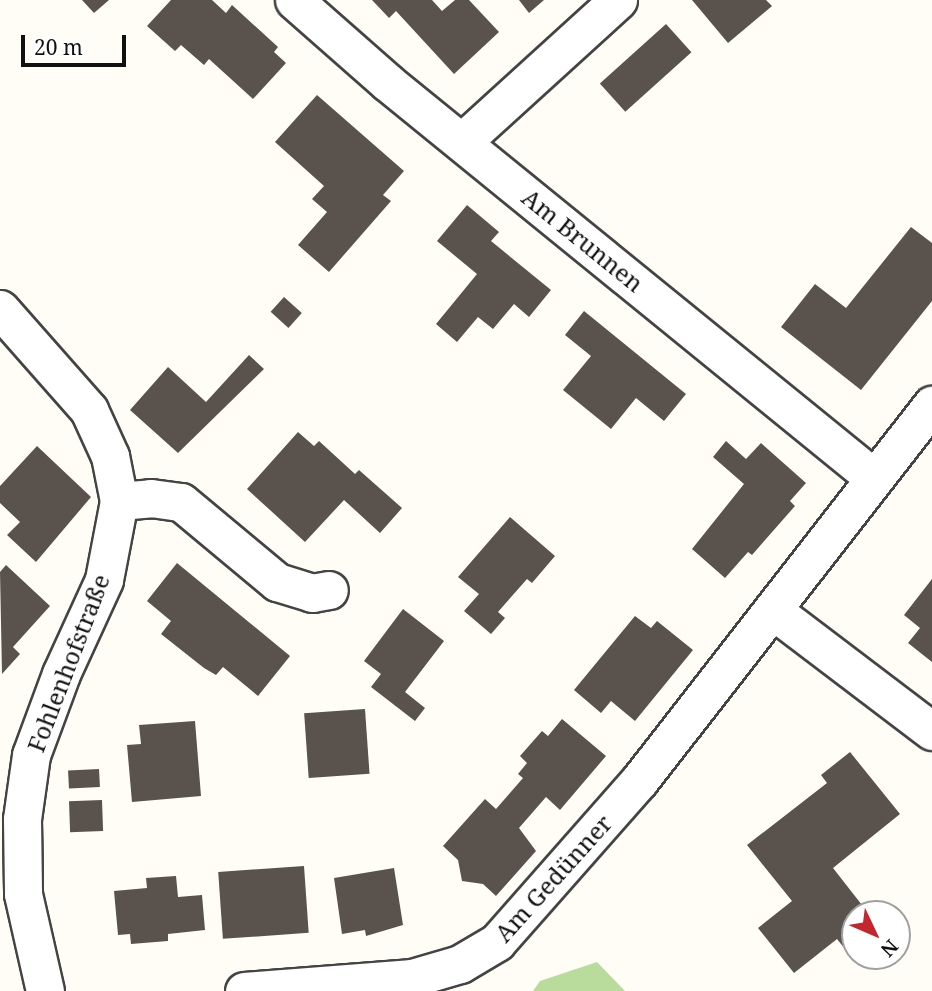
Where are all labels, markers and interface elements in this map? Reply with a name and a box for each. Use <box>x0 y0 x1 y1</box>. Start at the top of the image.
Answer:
scale bar <box>24 21 130 65</box>
text: 20 m <box>34 33 83 61</box>
street label: Am Brunnen <box>517 182 649 298</box>
street label: Fohlenhofstraße <box>21 570 115 756</box>
street label: Am Gedünner <box>488 809 618 947</box>
north arrow <box>841 900 911 970</box>
text: N <box>875 934 904 963</box>

